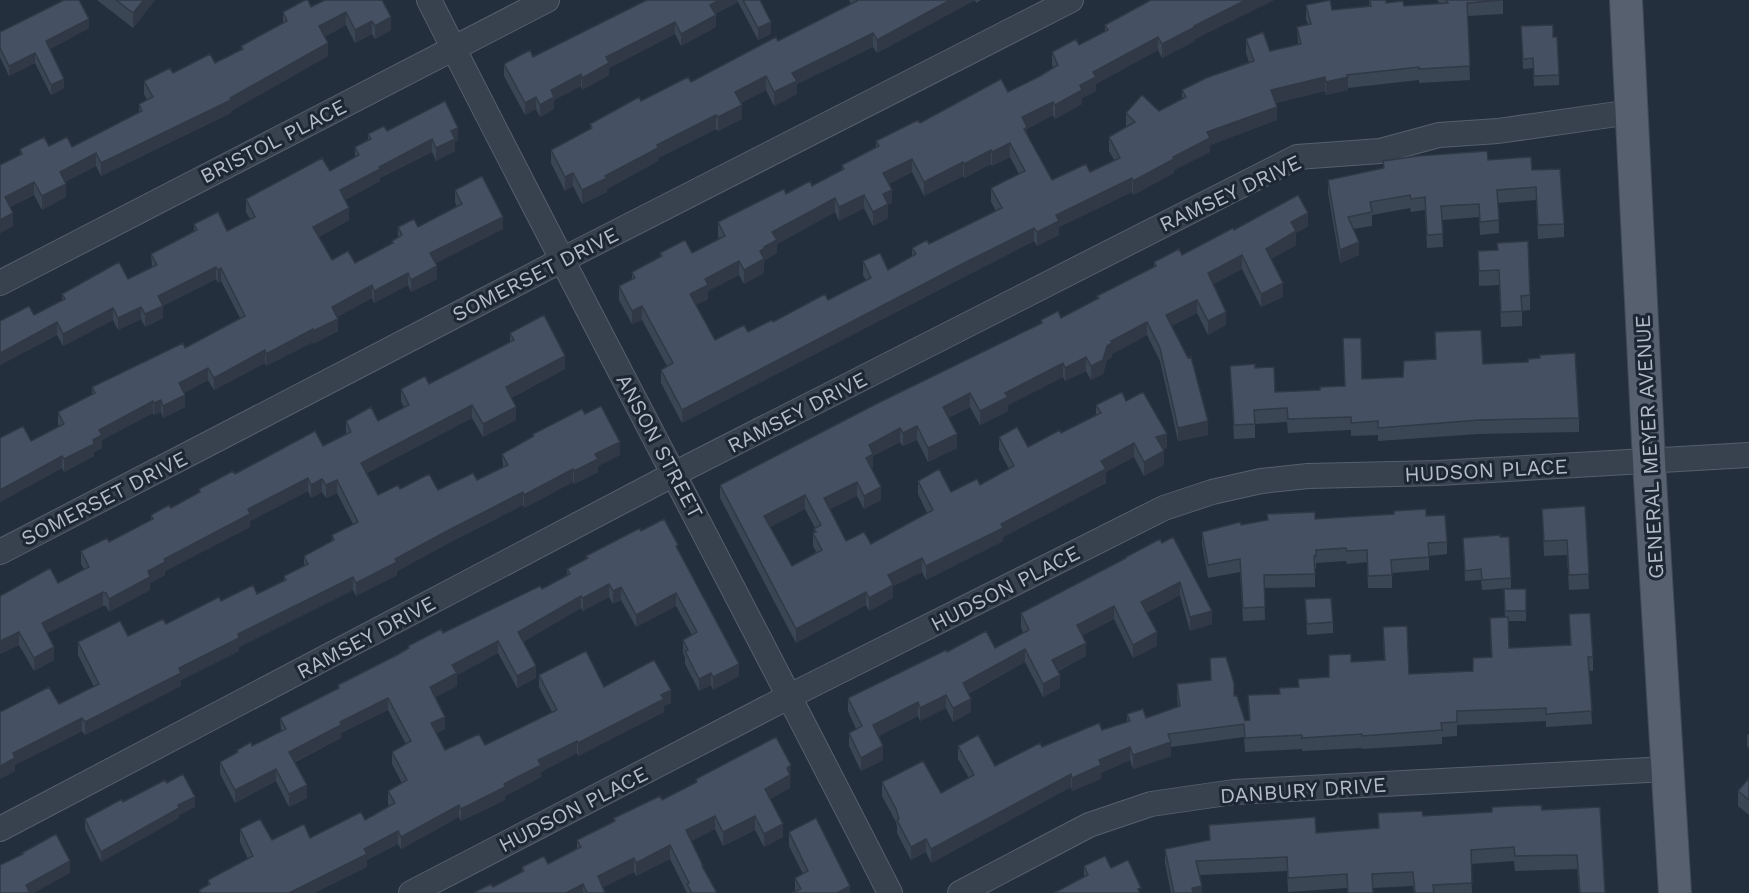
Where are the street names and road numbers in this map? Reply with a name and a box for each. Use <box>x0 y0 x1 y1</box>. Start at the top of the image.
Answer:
street label: BRISTOL PLACE <box>196 93 350 189</box>
street label: RAMSEY DRIVE <box>1155 149 1305 237</box>
street label: SOMERSET DRIVE <box>448 221 622 327</box>
street label: GENERAL MEYER AVENUE <box>1630 314 1668 580</box>
street label: RAMSEY DRIVE <box>723 366 871 458</box>
street label: ANSON STREET <box>611 370 709 523</box>
street label: SOMERSET DRIVE <box>17 445 191 551</box>
street label: HUDSON PLACE <box>1404 453 1568 487</box>
street label: HUDSON PLACE <box>926 540 1084 636</box>
street label: RAMSEY DRIVE <box>292 590 440 684</box>
street label: HUDSON PLACE <box>494 761 652 857</box>
street label: DANBURY DRIVE <box>1219 772 1387 808</box>

